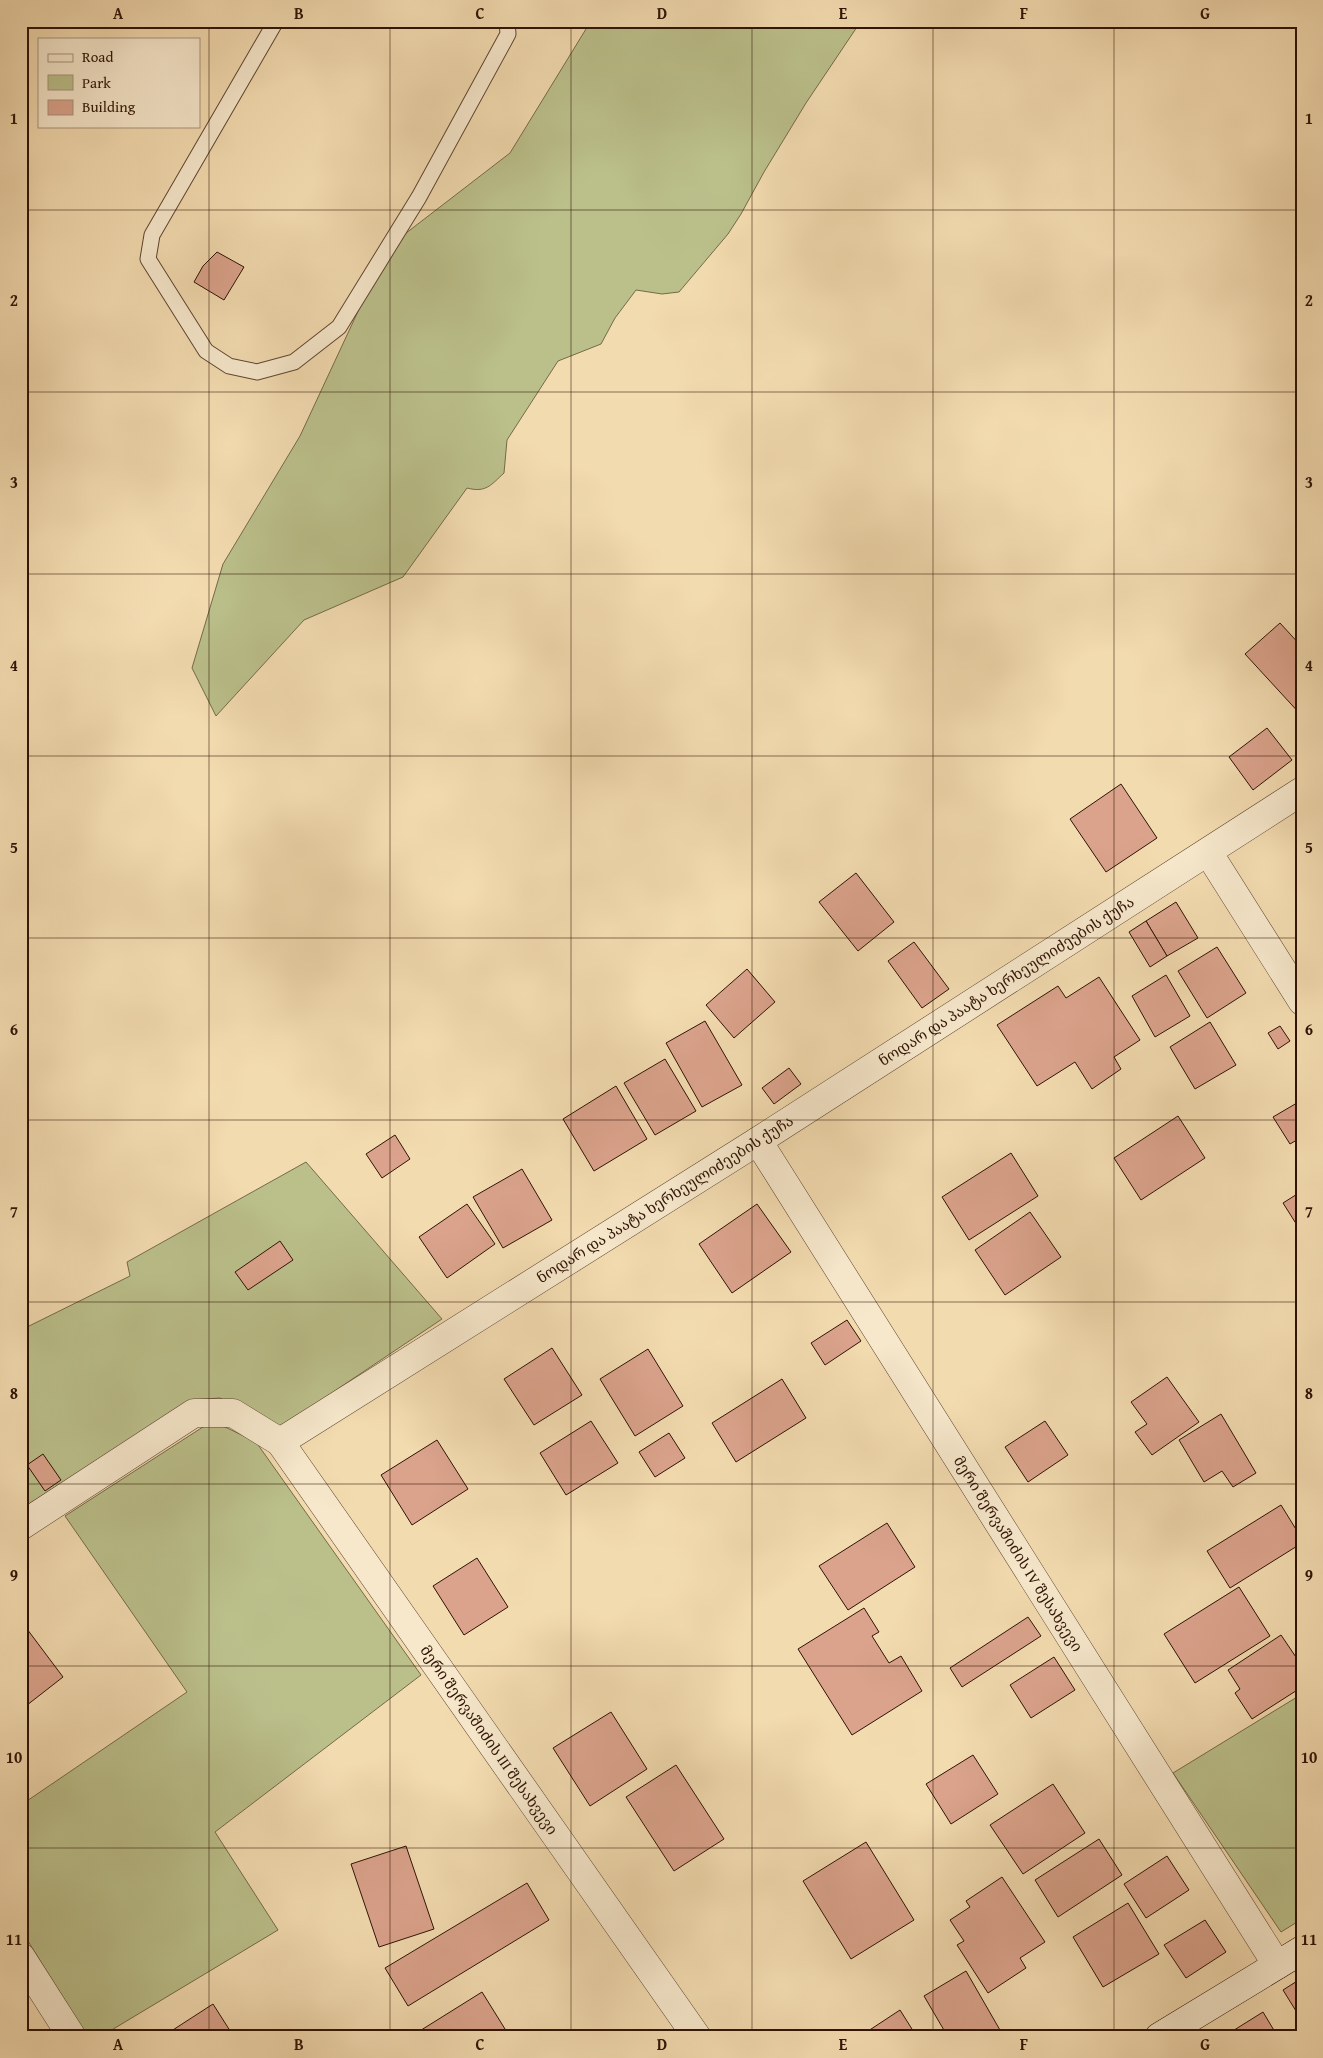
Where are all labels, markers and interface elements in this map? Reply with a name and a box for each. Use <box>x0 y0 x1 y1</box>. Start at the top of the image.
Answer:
text: A <box>113 1 124 25</box>
text: B <box>294 1 304 25</box>
text: C <box>475 1 485 25</box>
text: D <box>657 1 667 25</box>
text: E <box>839 1 848 25</box>
text: F <box>1020 1 1028 25</box>
text: G <box>1200 1 1210 25</box>
legend <box>38 38 200 128</box>
text: Road <box>82 46 113 67</box>
text: Park <box>82 72 111 93</box>
text: Building <box>82 96 136 117</box>
text: 1 <box>10 106 18 130</box>
text: 1 <box>1305 106 1313 130</box>
text: 2 <box>10 288 18 312</box>
text: 2 <box>1305 288 1313 312</box>
text: 3 <box>10 470 18 494</box>
text: 3 <box>1305 470 1313 494</box>
text: 4 <box>10 653 18 677</box>
text: 4 <box>1305 653 1313 677</box>
text: 5 <box>10 835 18 859</box>
text: 5 <box>1305 835 1313 859</box>
street label: ნოდარ და პაატა ხერხეულიძეების ქუჩა <box>874 891 1138 1071</box>
text: 6 <box>10 1017 18 1041</box>
text: 6 <box>1305 1017 1313 1041</box>
street label: ნოდარ და პაატა ხერხეულიძეების ქუჩა <box>532 1110 797 1288</box>
text: 7 <box>10 1199 18 1223</box>
text: 7 <box>1305 1199 1313 1223</box>
text: 8 <box>10 1381 18 1405</box>
text: 8 <box>1305 1381 1313 1405</box>
street label: მერი შერვაშიძის IV შესახვევი <box>949 1452 1088 1656</box>
text: 9 <box>10 1563 18 1587</box>
text: 9 <box>1305 1563 1313 1587</box>
street label: მერი შერვაშიძის III შესახვევი <box>416 1641 563 1839</box>
text: 10 <box>6 1745 22 1769</box>
text: 10 <box>1301 1745 1317 1769</box>
text: 11 <box>6 1927 22 1951</box>
text: 11 <box>1301 1927 1317 1951</box>
text: A <box>113 2032 124 2056</box>
text: B <box>294 2032 304 2056</box>
text: C <box>475 2032 485 2056</box>
text: D <box>657 2032 667 2056</box>
text: E <box>839 2032 848 2056</box>
text: F <box>1020 2032 1028 2056</box>
text: G <box>1200 2032 1210 2056</box>

